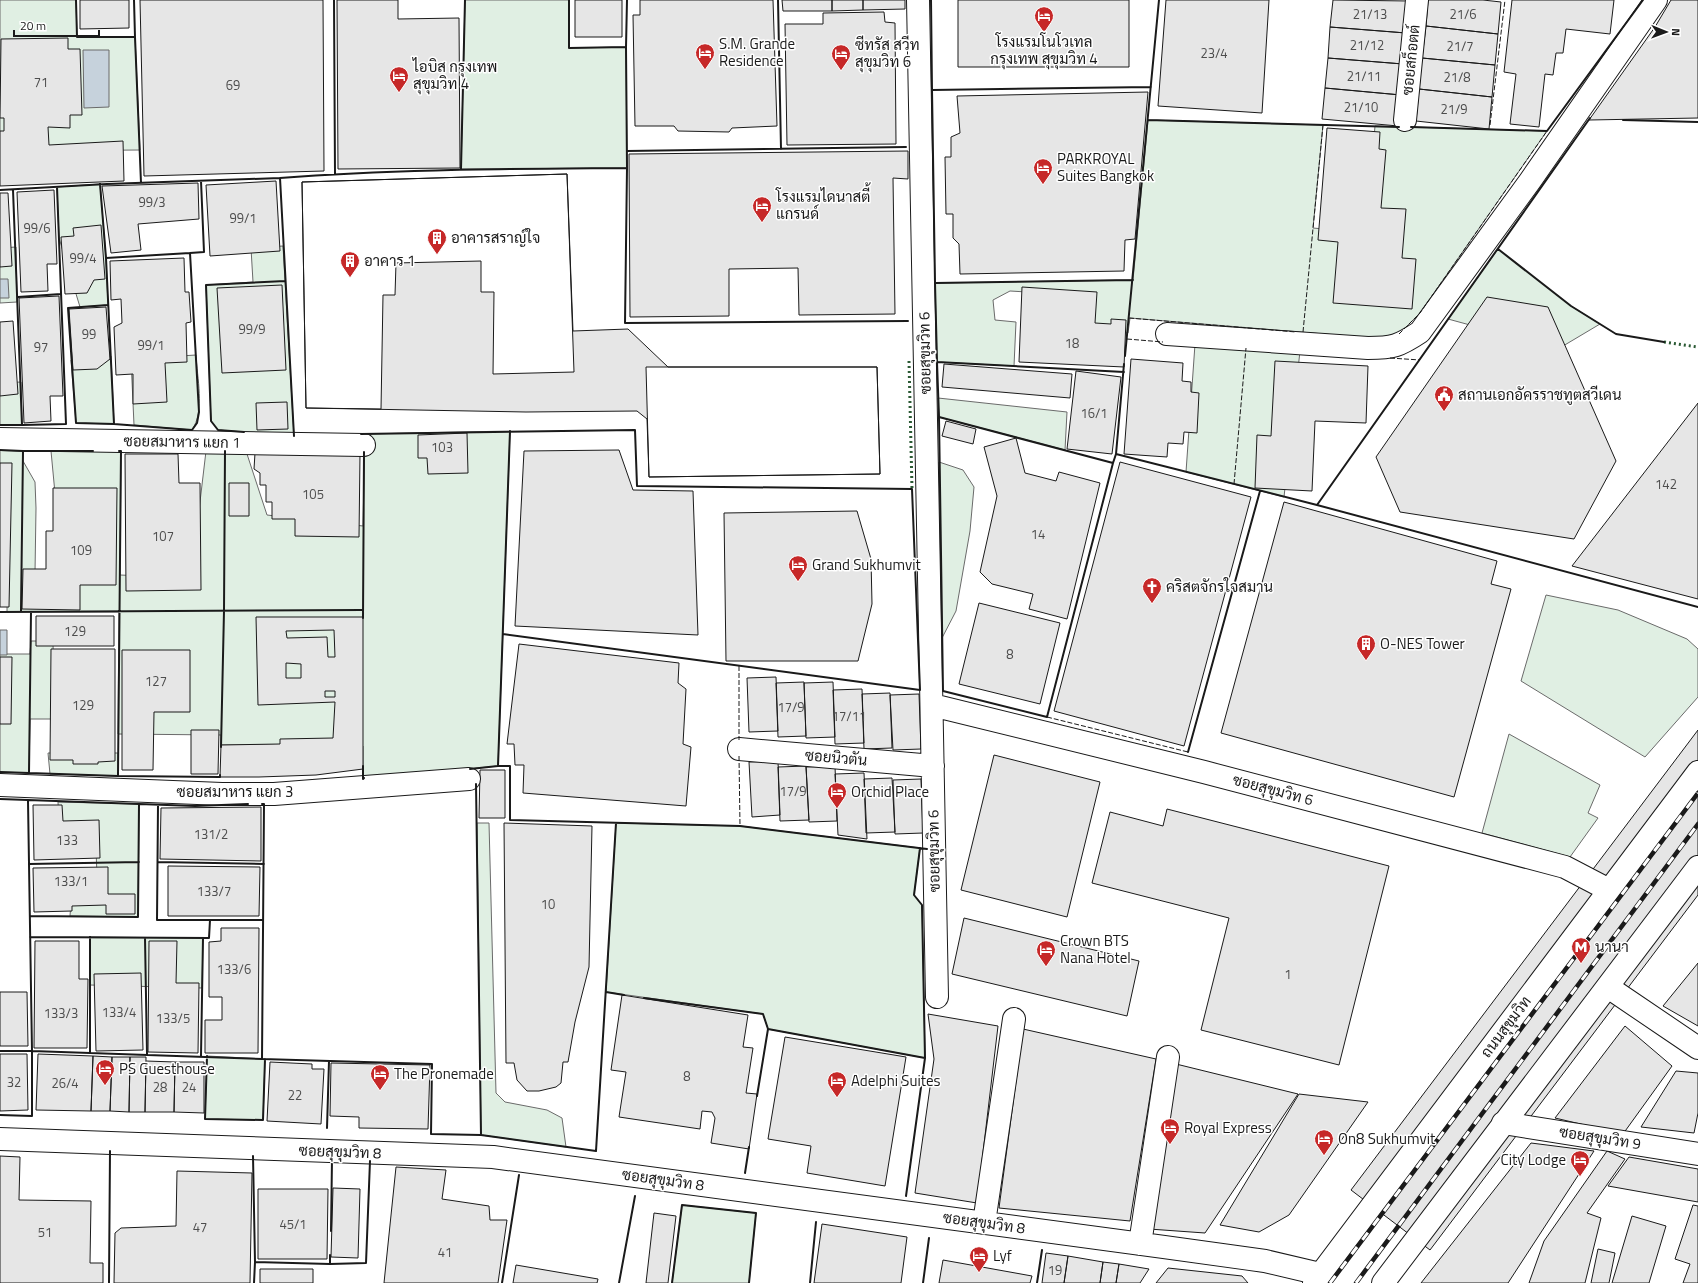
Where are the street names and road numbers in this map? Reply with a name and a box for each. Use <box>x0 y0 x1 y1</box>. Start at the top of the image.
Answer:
street label: ซอยสก็อตต์ <box>1395 23 1426 96</box>
street label: ซอยสุขุมวิท 6 <box>912 311 937 395</box>
street label: ซอยสมาหาร แยก 1 <box>123 429 241 454</box>
street label: ซอยนิวตัน <box>804 743 868 772</box>
street label: ซอยสุขุมวิท 6 <box>1230 768 1316 811</box>
street label: ซอยสมาหาร แยก 3 <box>177 780 293 803</box>
street label: ซอยสุขุมวิท 6 <box>921 809 946 893</box>
street label: ถนนสุขุมวิท <box>1475 991 1537 1062</box>
street label: ซอยสุขุมวิท 9 <box>1557 1120 1643 1155</box>
street label: ซอยสุขุมวิท 8 <box>298 1139 382 1164</box>
street label: ซอยสุขุมวิท 8 <box>621 1162 706 1197</box>
street label: ซอยสุขุมวิท 8 <box>942 1205 1027 1240</box>

